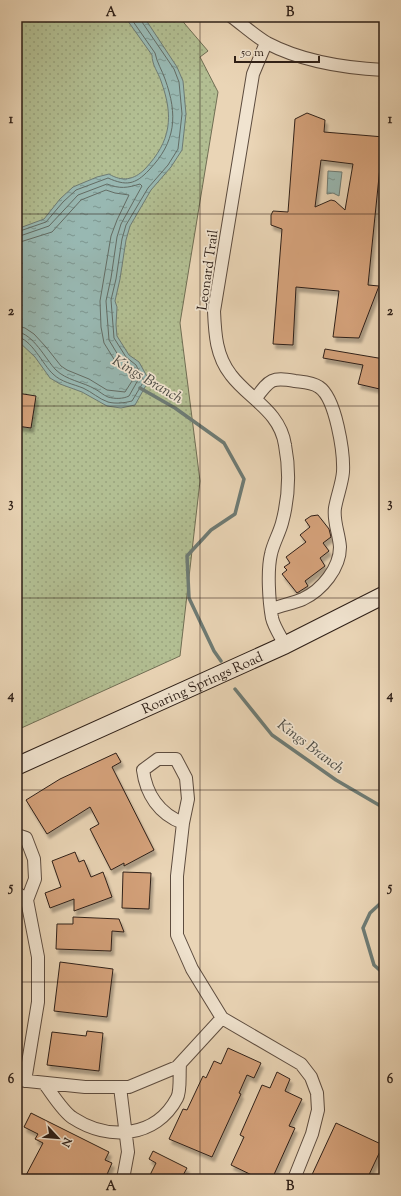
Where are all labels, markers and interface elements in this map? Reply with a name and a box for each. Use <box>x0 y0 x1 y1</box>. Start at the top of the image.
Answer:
text: A <box>106 4 117 22</box>
text: B <box>286 4 295 22</box>
scale bar <box>235 38 319 64</box>
text: 50 m <box>240 44 264 62</box>
text: 1 <box>9 111 14 129</box>
text: 1 <box>388 111 393 129</box>
street label: Leonard Trail <box>193 228 225 312</box>
text: 2 <box>8 303 15 321</box>
text: 2 <box>387 303 394 321</box>
water label: Kings Branch <box>108 351 187 410</box>
text: 3 <box>8 495 14 513</box>
text: 3 <box>387 495 393 513</box>
street label: Roaring Springs Road <box>139 648 267 720</box>
text: 4 <box>7 687 15 705</box>
text: 4 <box>386 687 394 705</box>
water label: Kings Branch <box>272 715 349 780</box>
text: 5 <box>8 879 14 897</box>
text: 5 <box>387 879 393 897</box>
text: 6 <box>8 1071 15 1089</box>
text: 6 <box>387 1071 394 1089</box>
north arrow <box>38 1118 78 1158</box>
text: N <box>57 1134 76 1150</box>
text: A <box>106 1178 117 1196</box>
text: B <box>286 1178 295 1196</box>

